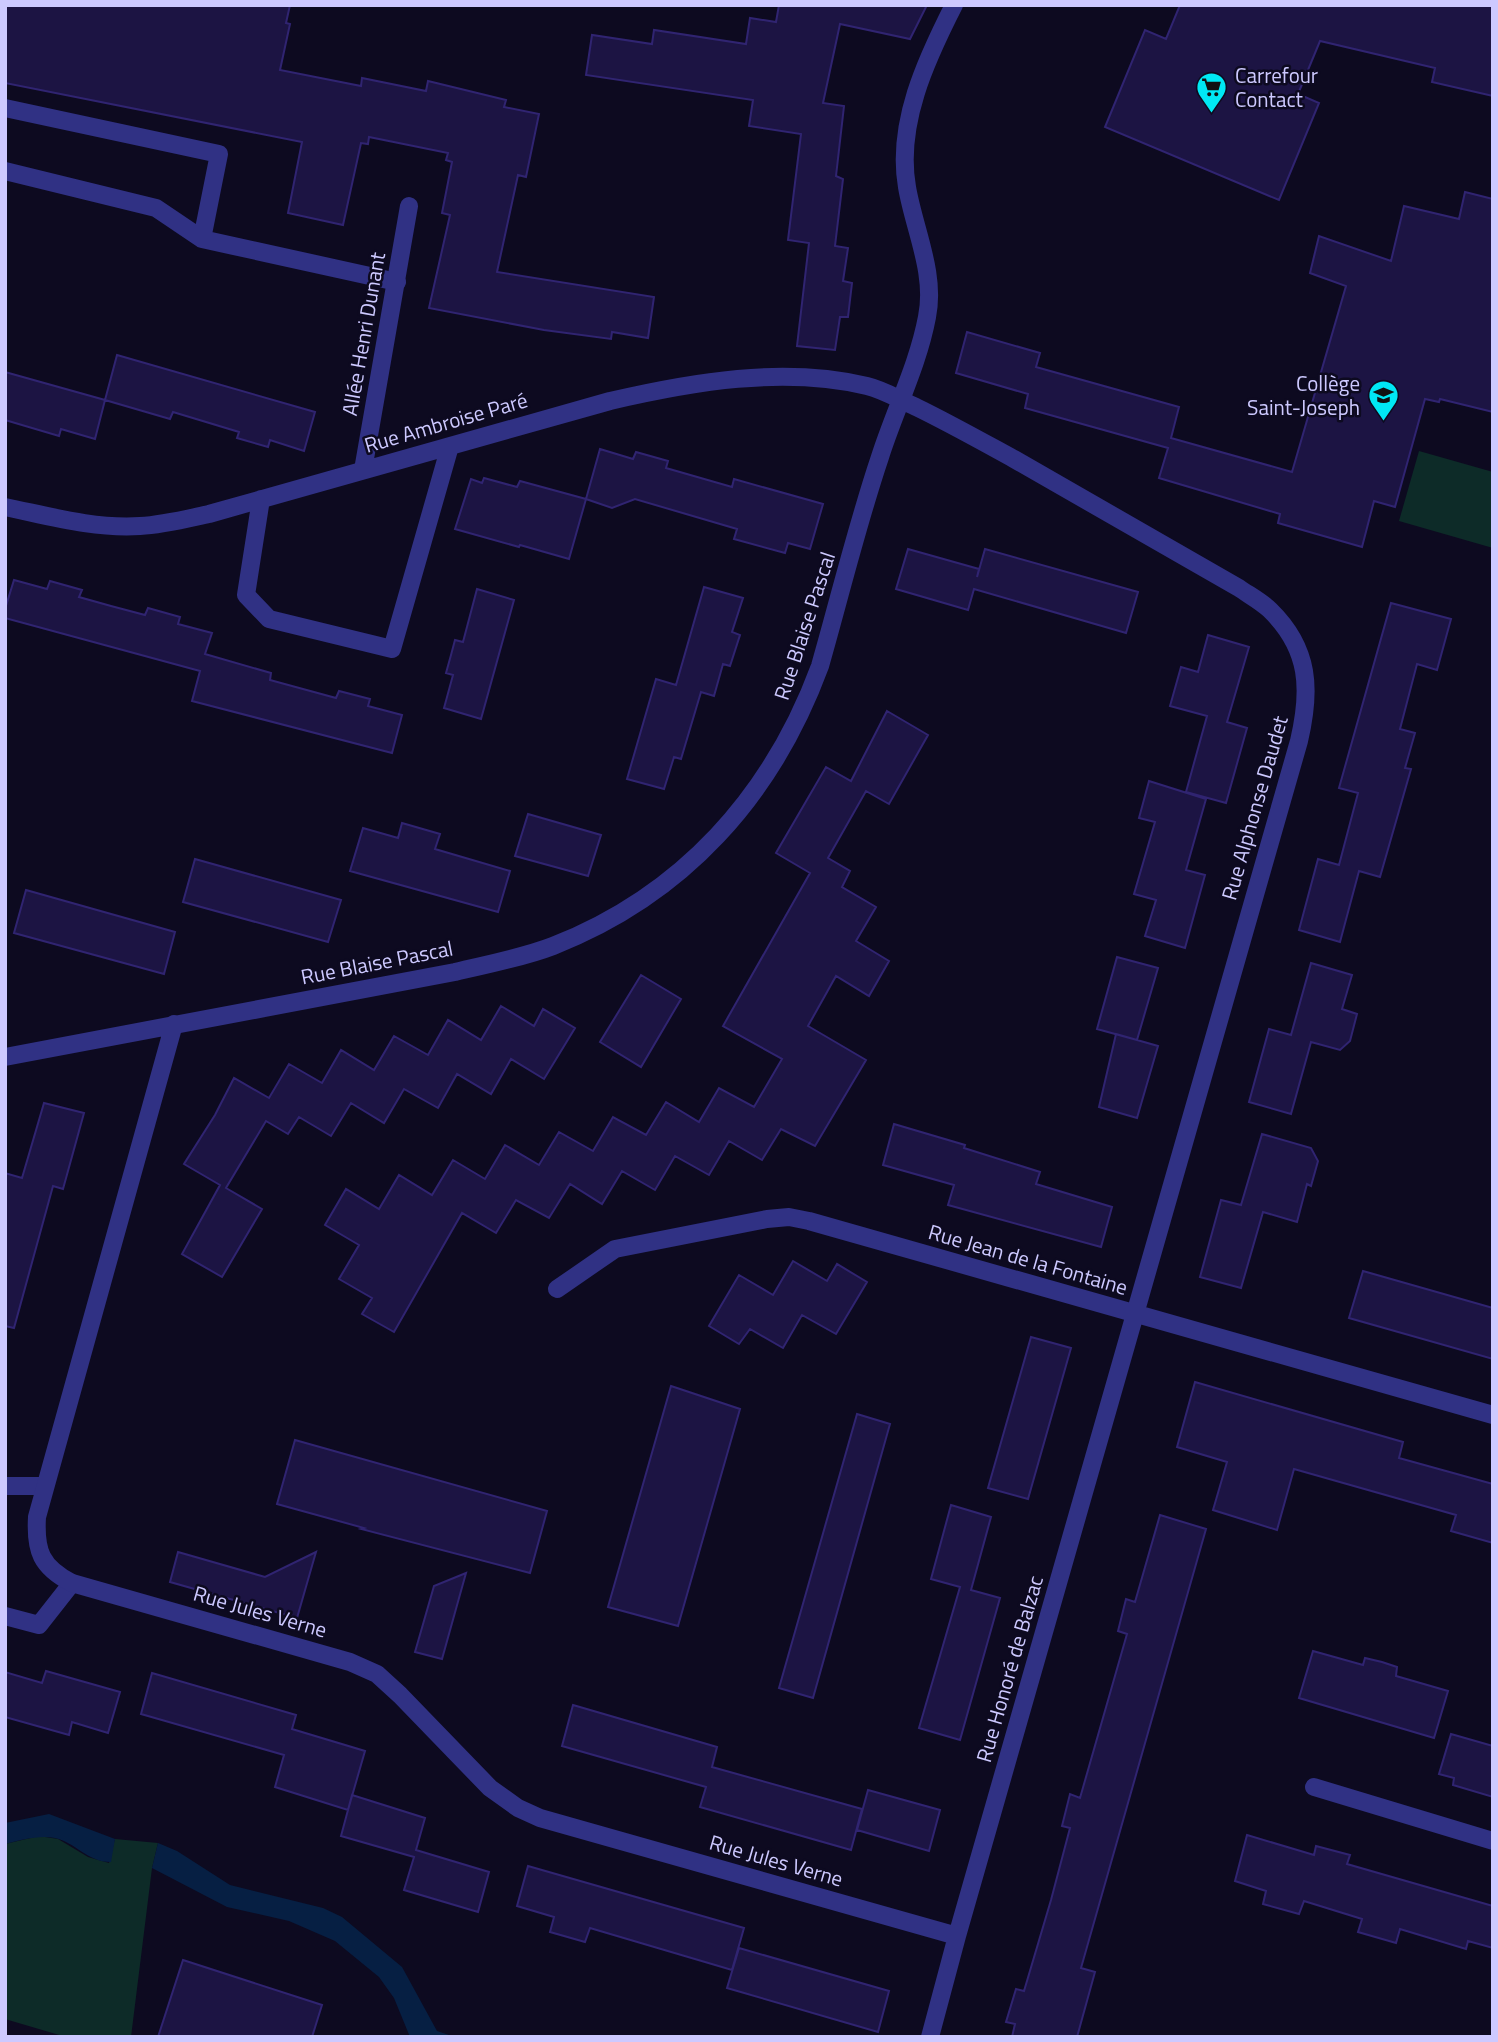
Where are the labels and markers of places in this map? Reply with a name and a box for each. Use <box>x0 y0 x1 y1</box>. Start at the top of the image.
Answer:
place label: Carrefour Contact <box>1235 59 1318 115</box>
supermarket icon: Carrefour Contact <box>1195 71 1229 115</box>
place label: Collège Saint-Joseph <box>1247 367 1360 423</box>
school or university icon: Collège Saint-Joseph <box>1366 379 1400 423</box>

